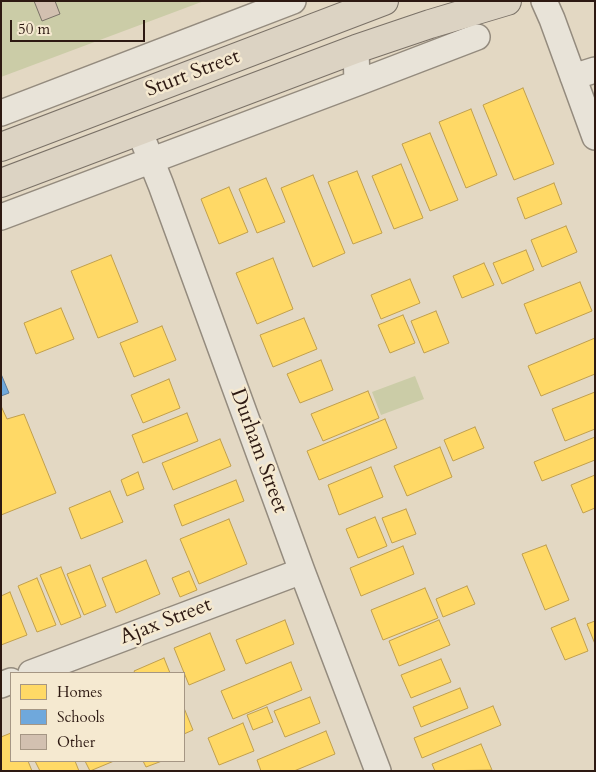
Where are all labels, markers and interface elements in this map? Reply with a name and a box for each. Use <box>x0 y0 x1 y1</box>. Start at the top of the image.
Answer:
scale bar <box>12 10 148 42</box>
text: 50 m <box>18 19 50 39</box>
street label: Sturt Street <box>142 44 244 104</box>
street label: Durham Street <box>224 385 292 517</box>
street label: Ajax Street <box>116 593 216 651</box>
legend <box>10 672 185 762</box>
text: Homes <box>57 682 102 702</box>
text: Schools <box>57 707 105 727</box>
text: Other <box>57 732 95 752</box>

